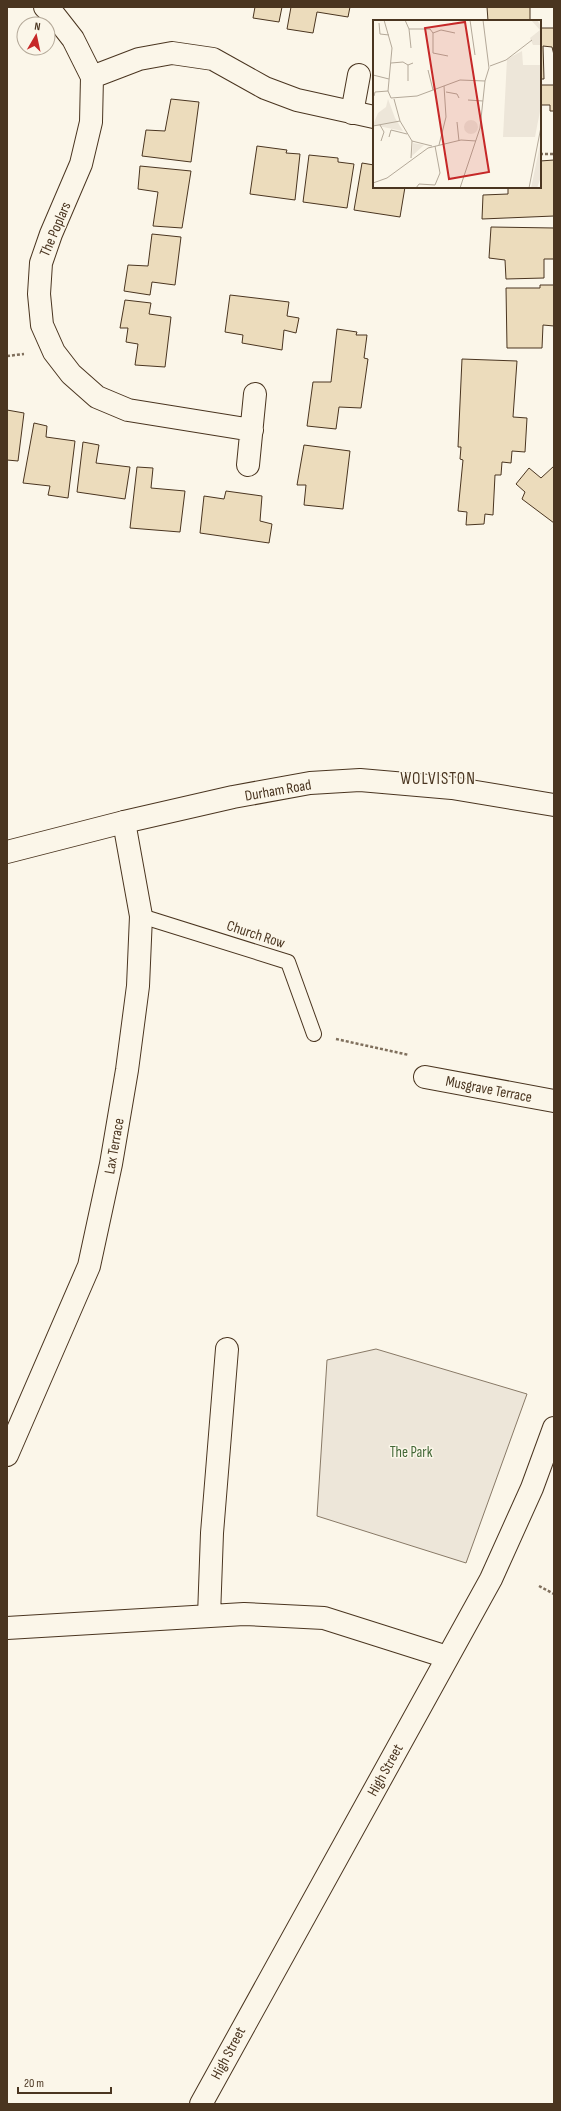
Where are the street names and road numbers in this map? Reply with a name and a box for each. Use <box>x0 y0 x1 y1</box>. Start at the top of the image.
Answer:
street label: The Poplars <box>35 199 75 259</box>
street label: Durham Road <box>243 775 313 806</box>
street label: Church Row <box>224 916 288 953</box>
street label: Musgrave Terrace <box>444 1072 534 1107</box>
street label: Lax Terrace <box>100 1117 129 1176</box>
street label: High Street <box>363 1740 408 1800</box>
street label: High Street <box>207 2023 250 2083</box>

